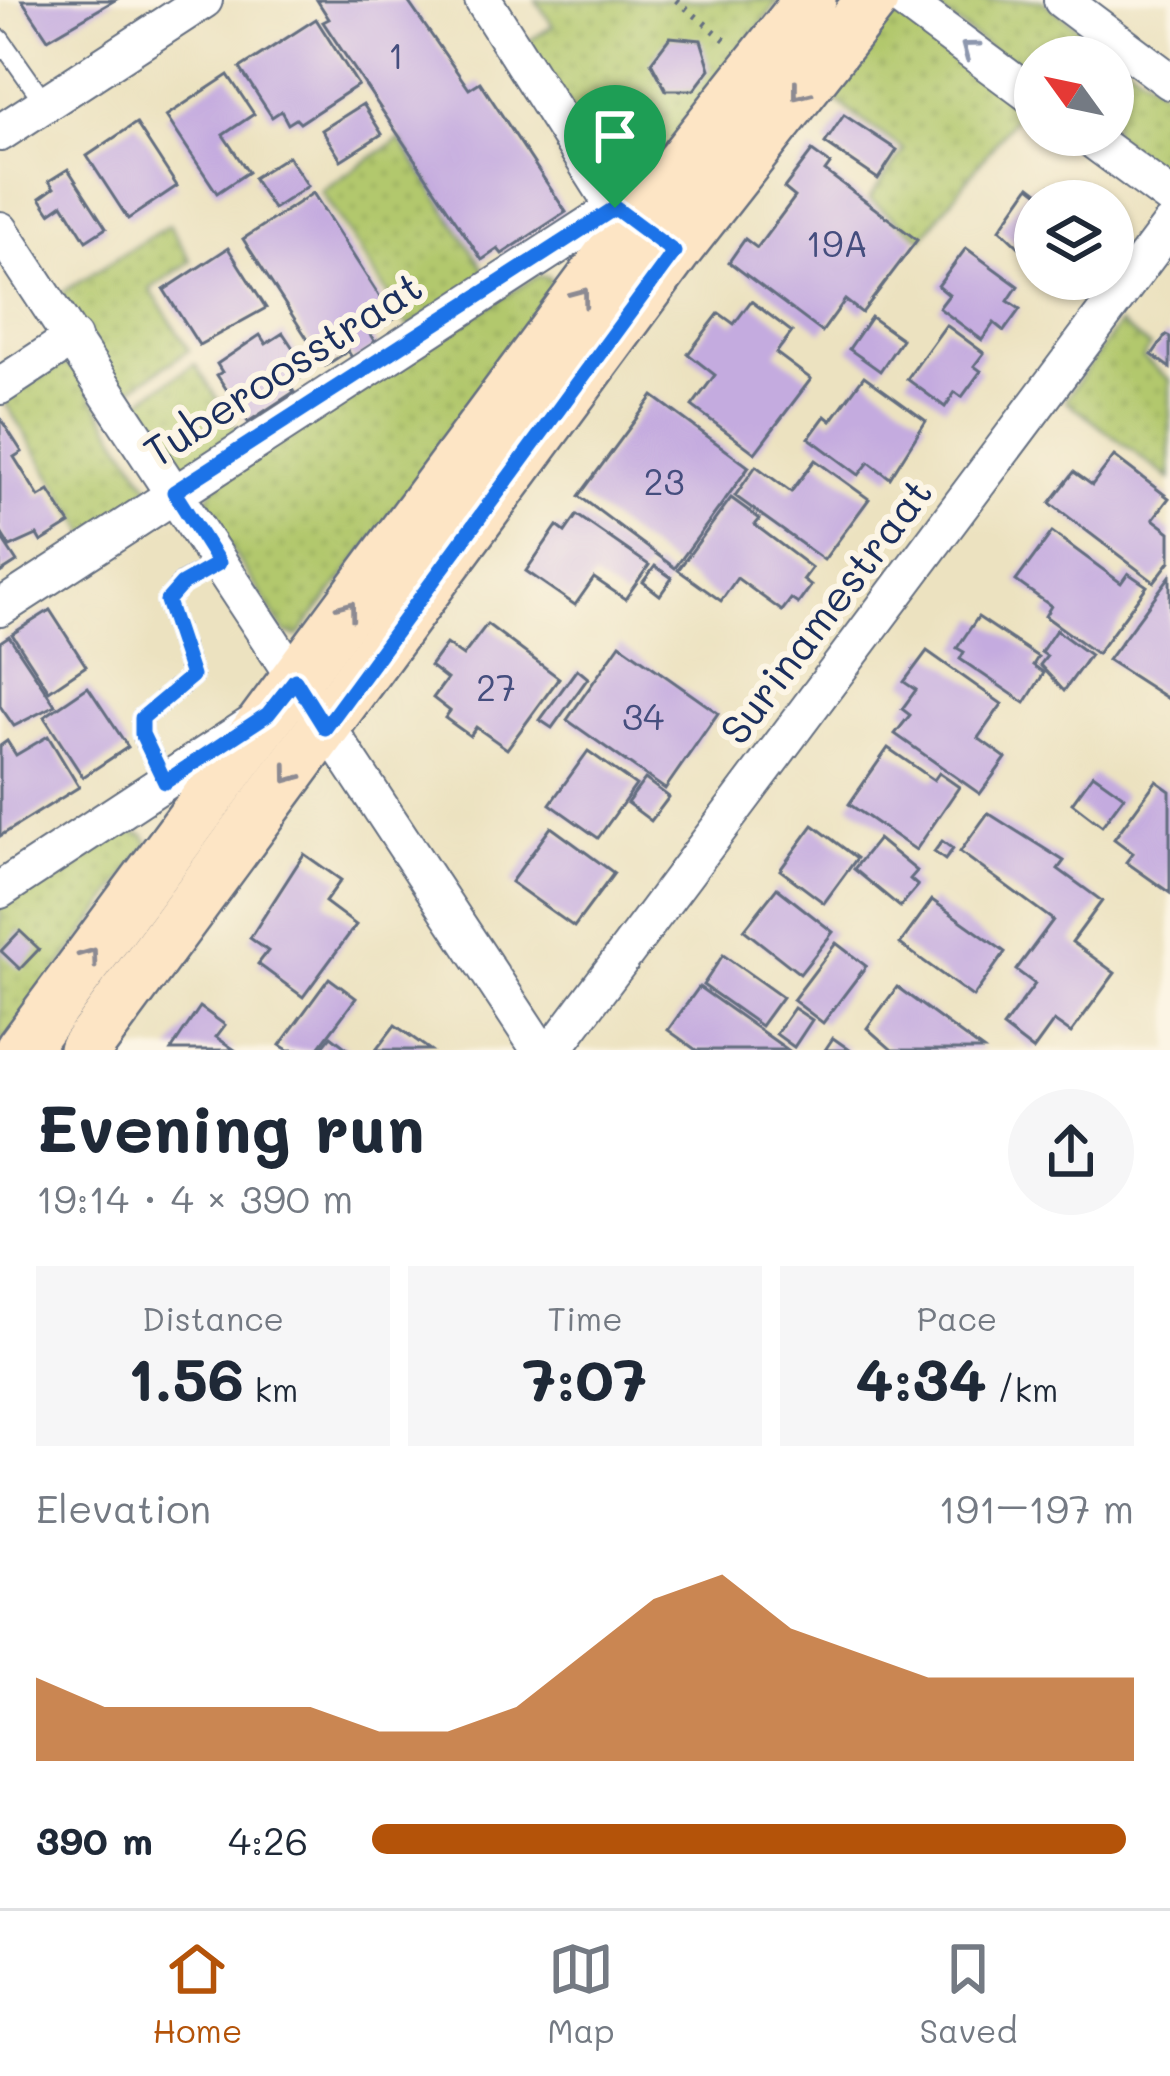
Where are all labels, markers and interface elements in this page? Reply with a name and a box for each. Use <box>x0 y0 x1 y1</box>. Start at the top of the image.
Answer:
house number: 1 <box>388 31 404 78</box>
north arrow <box>1014 36 1134 156</box>
map controls <box>1014 36 1134 300</box>
one-way arrow <box>961 41 982 63</box>
one-way arrow <box>793 78 814 100</box>
pin <box>564 85 666 208</box>
icon: arrive <box>582 103 648 169</box>
button: layers <box>1014 180 1134 300</box>
house number: 19A <box>806 219 868 266</box>
street label: Tuberoosstraat <box>133 257 432 478</box>
one-way arrow <box>566 288 588 310</box>
house number: 23 <box>643 457 685 504</box>
street label: Surinamestraat <box>706 466 943 755</box>
one-way arrow <box>334 601 355 623</box>
house number: 27 <box>476 663 516 710</box>
house number: 34 <box>622 692 664 739</box>
one-way arrow <box>283 761 304 783</box>
one-way arrow <box>76 947 98 969</box>
text: Evening run <box>36 1084 425 1170</box>
button: share <box>1008 1089 1134 1215</box>
text: 19:14 · 4 × 390 m <box>36 1172 353 1223</box>
text: Distance <box>142 1296 284 1339</box>
text: Time <box>547 1296 623 1339</box>
text: Pace <box>917 1296 997 1339</box>
text: 1.56 <box>128 1339 244 1417</box>
text: 7:07 <box>523 1339 647 1417</box>
text: 4:34 <box>856 1339 987 1417</box>
text: km <box>244 1367 298 1410</box>
text: /km <box>987 1367 1058 1410</box>
text: Elevation <box>36 1482 211 1533</box>
text: 191–197 m <box>938 1482 1134 1533</box>
text: 390 m <box>36 1814 153 1865</box>
text: 4:26 <box>228 1814 308 1865</box>
tab: Home <box>152 1936 242 2051</box>
tab: Map <box>547 1936 615 2051</box>
tab: Saved <box>920 1936 1017 2051</box>

